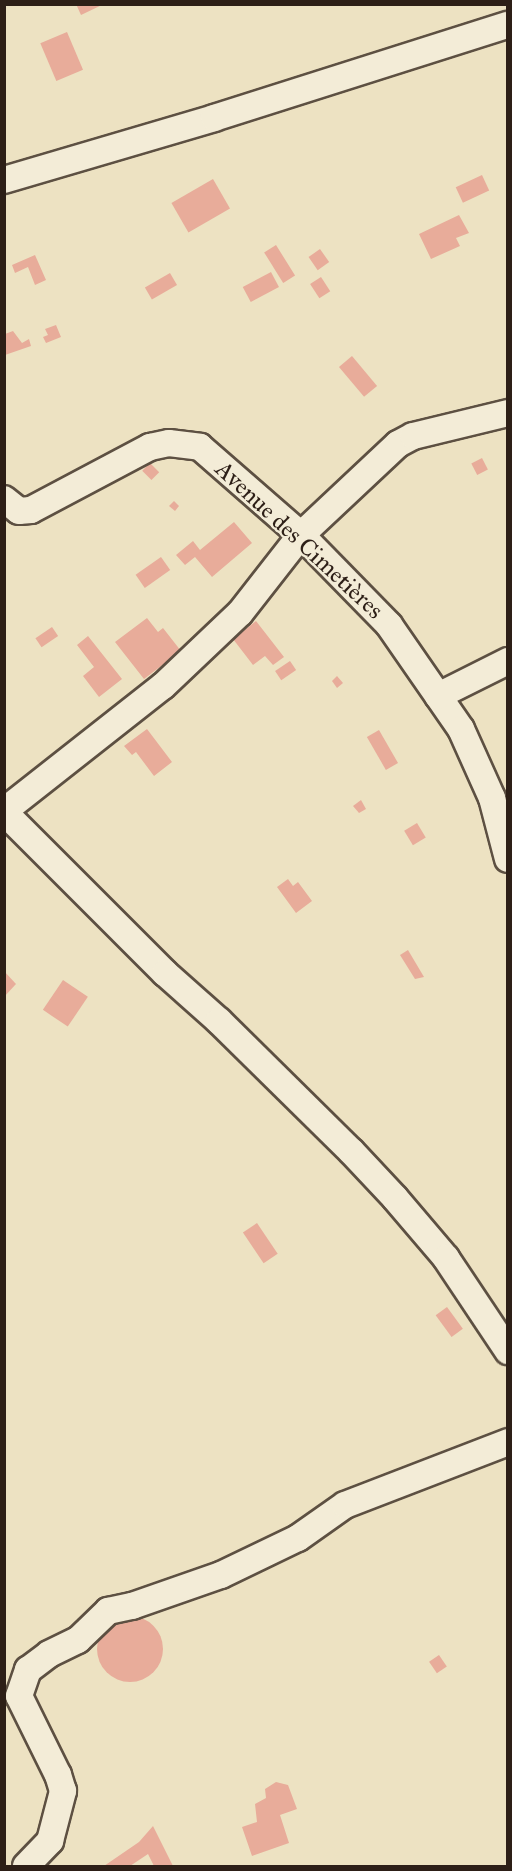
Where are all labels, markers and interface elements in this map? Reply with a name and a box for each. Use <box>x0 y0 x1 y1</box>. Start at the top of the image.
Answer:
street label: Avenue des Cimetières <box>209 455 389 625</box>

